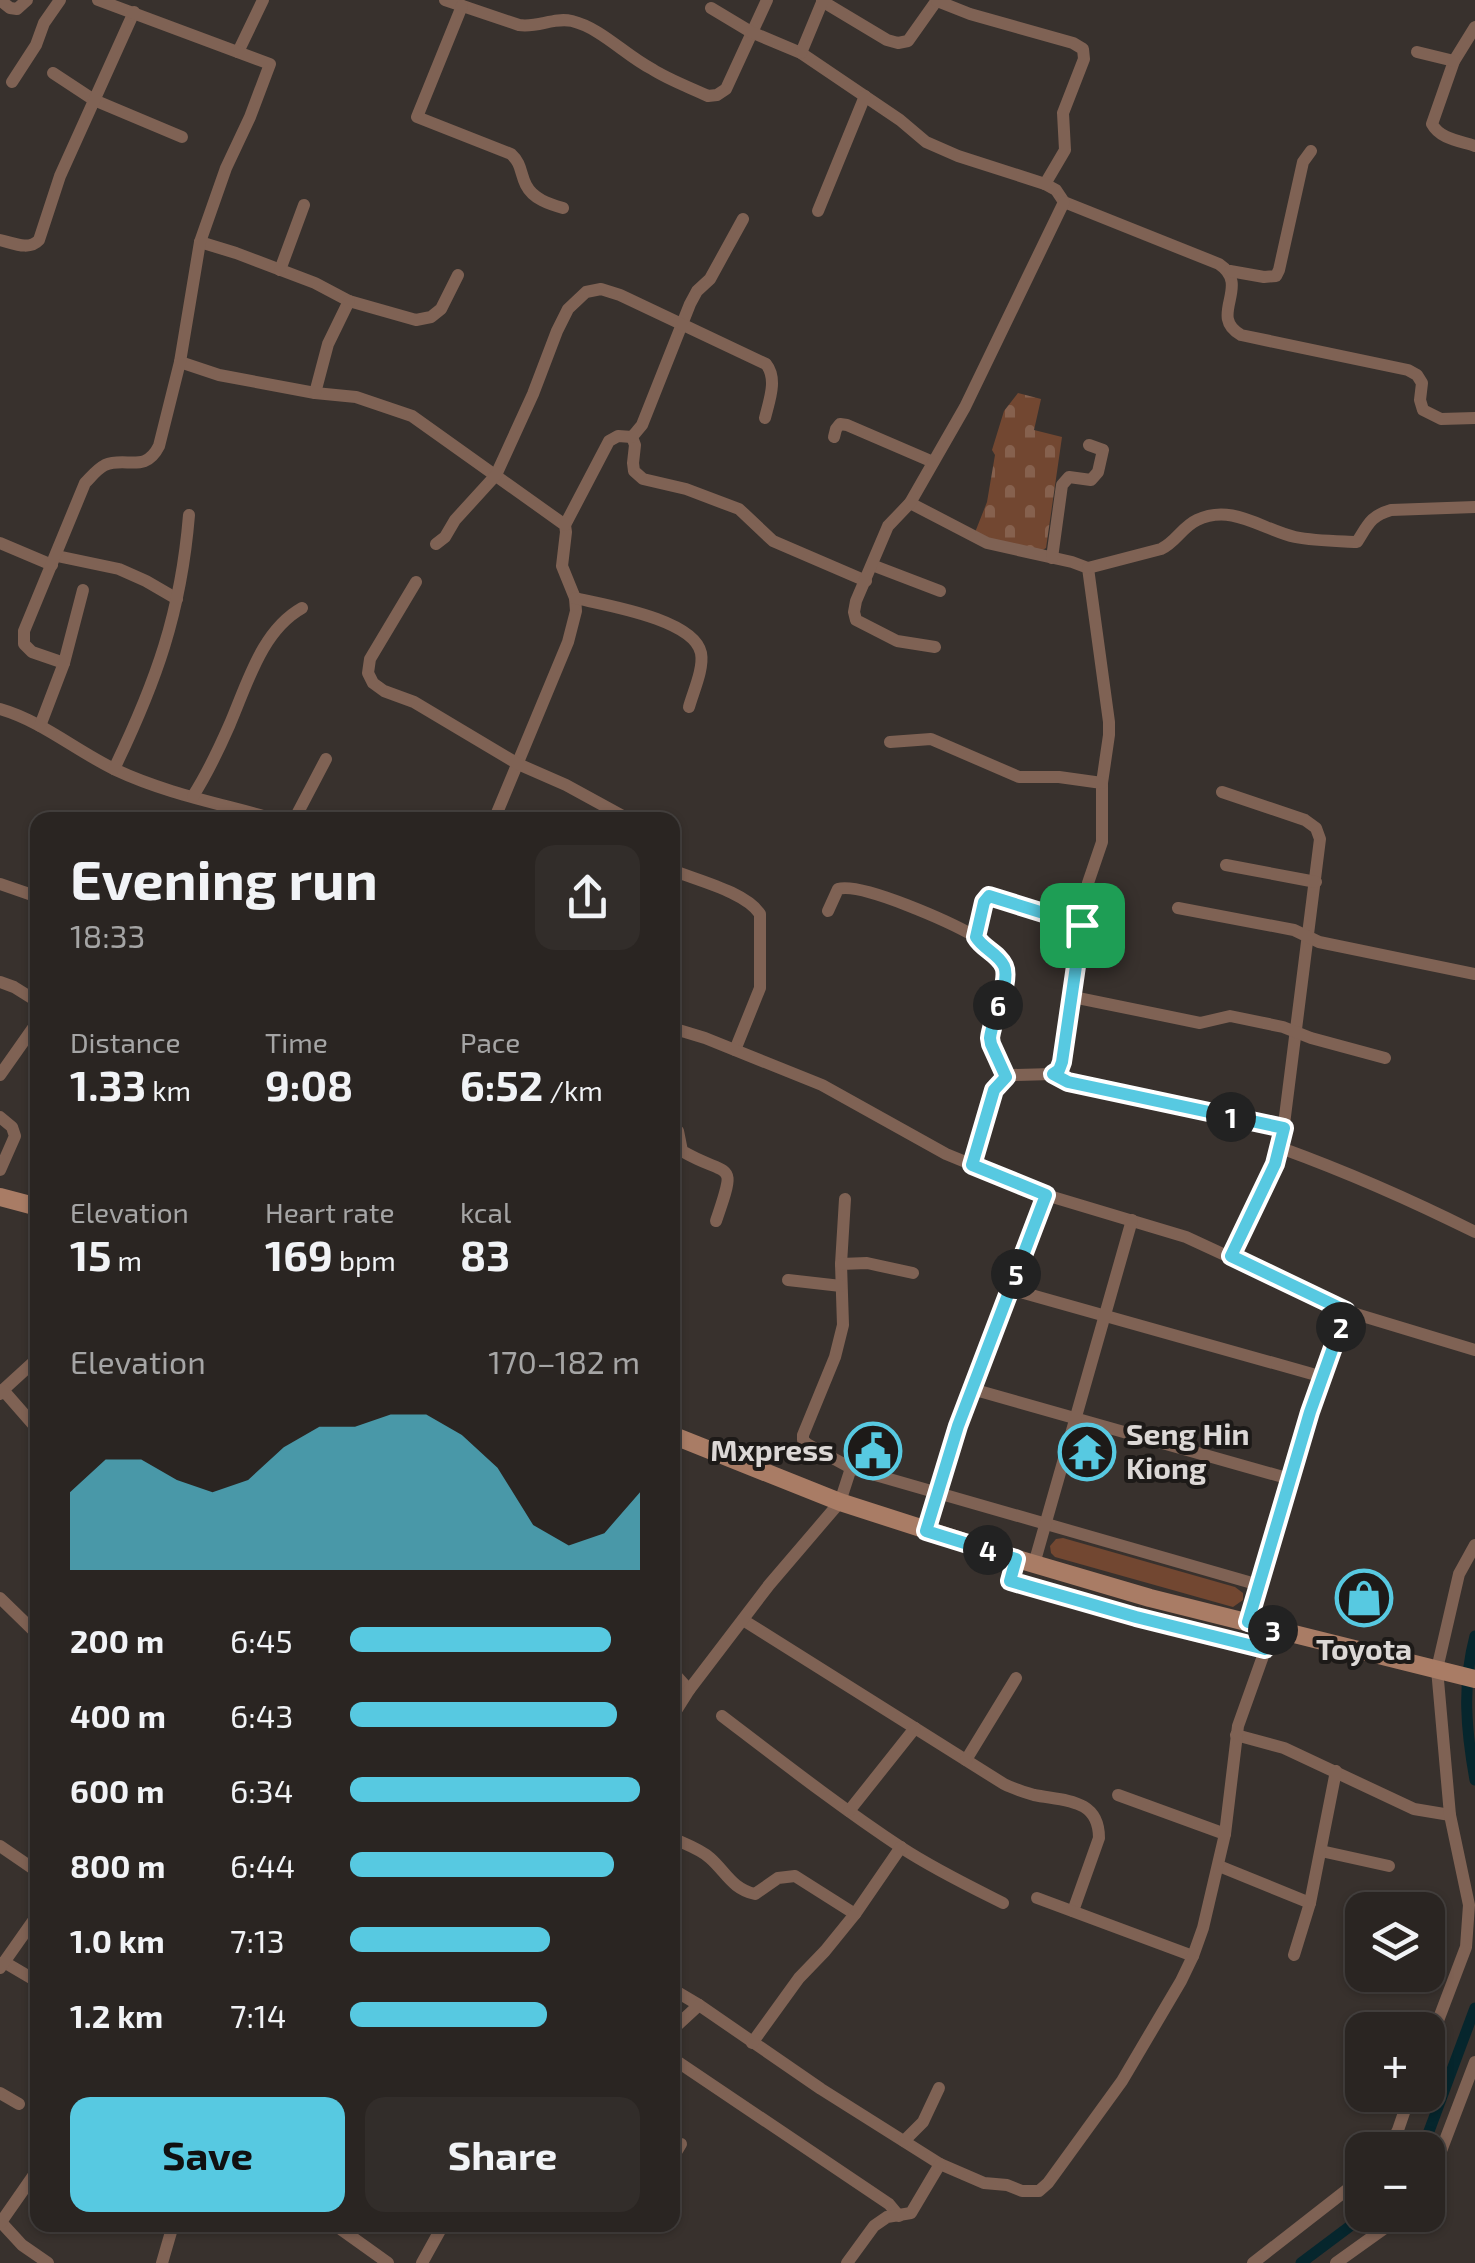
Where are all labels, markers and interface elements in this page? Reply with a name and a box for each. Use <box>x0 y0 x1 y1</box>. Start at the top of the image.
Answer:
text: Evening run <box>70 845 378 911</box>
button: share <box>535 845 640 950</box>
pin <box>1040 883 1125 968</box>
icon: arrive <box>1055 898 1110 953</box>
text: 18:33 <box>70 916 145 954</box>
pin: 6 <box>973 980 1023 1030</box>
text: 6 <box>990 988 1006 1022</box>
text: Distance <box>70 1025 181 1059</box>
text: Time <box>265 1025 328 1059</box>
text: Pace <box>460 1025 520 1059</box>
text: 1.33 <box>70 1059 146 1109</box>
text: 9:08 <box>265 1059 353 1109</box>
text: 6:52 <box>460 1059 543 1109</box>
text: km <box>146 1073 191 1107</box>
text: /km <box>543 1073 603 1107</box>
pin: 1 <box>1206 1092 1256 1142</box>
text: 1 <box>1225 1100 1237 1134</box>
text: Elevation <box>70 1195 189 1229</box>
text: Heart rate <box>265 1195 395 1229</box>
text: kcal <box>460 1195 511 1229</box>
text: 15 <box>70 1229 111 1279</box>
text: 169 <box>265 1229 333 1279</box>
text: 83 <box>460 1229 510 1279</box>
text: m <box>111 1243 142 1277</box>
text: bpm <box>333 1243 396 1277</box>
pin: 5 <box>991 1249 1041 1299</box>
text: 5 <box>1008 1257 1024 1291</box>
pin: 2 <box>1316 1302 1366 1352</box>
text: 2 <box>1333 1310 1349 1344</box>
text: Elevation <box>70 1342 206 1380</box>
text: 170–182 m <box>488 1342 640 1380</box>
place label: Seng Hin Kiong <box>1126 1415 1249 1485</box>
public building icon: Mxpress <box>843 1421 903 1481</box>
temple icon: Seng Hin Kiong <box>1057 1422 1117 1482</box>
place label: Mxpress <box>710 1431 834 1467</box>
pin: 4 <box>963 1525 1013 1575</box>
text: 4 <box>979 1533 997 1567</box>
shop icon: Toyota <box>1334 1568 1394 1628</box>
pin: 3 <box>1248 1605 1298 1655</box>
text: 3 <box>1265 1613 1281 1647</box>
text: 200 m <box>70 1621 164 1659</box>
text: 6:45 <box>230 1621 293 1659</box>
place label: Toyota <box>1316 1630 1412 1667</box>
text: 400 m <box>70 1696 166 1734</box>
text: 6:43 <box>230 1696 293 1734</box>
text: 600 m <box>70 1771 164 1809</box>
text: 6:34 <box>230 1771 293 1809</box>
text: 800 m <box>70 1846 165 1884</box>
text: 6:44 <box>230 1846 295 1884</box>
map controls <box>1345 1892 1445 2232</box>
button: layers <box>1345 1892 1445 1992</box>
text: 1.0 km <box>70 1921 165 1959</box>
text: 7:13 <box>230 1921 284 1959</box>
text: 1.2 km <box>70 1996 163 2034</box>
text: 7:14 <box>230 1996 286 2034</box>
button: + <box>1345 2012 1445 2112</box>
button: Save <box>70 2097 345 2212</box>
button: Share <box>365 2097 640 2212</box>
button: − <box>1345 2132 1445 2232</box>

